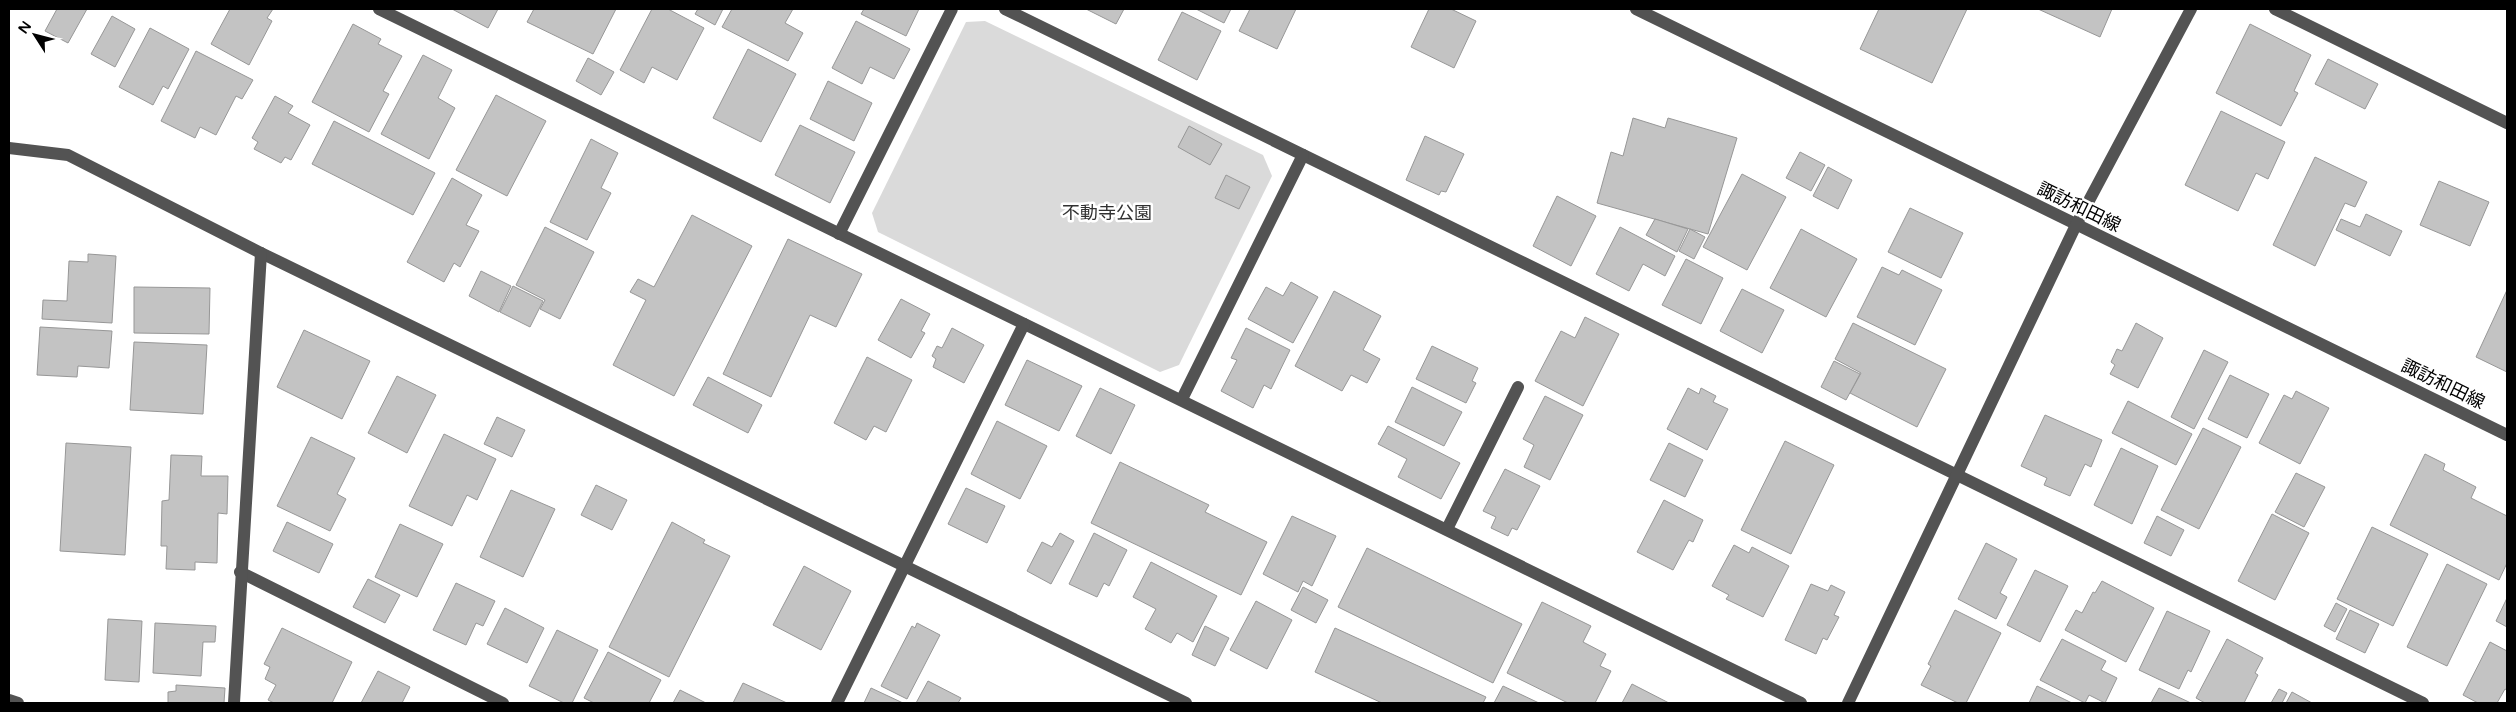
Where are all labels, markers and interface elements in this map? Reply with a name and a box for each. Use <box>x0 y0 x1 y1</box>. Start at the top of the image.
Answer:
north arrow <box>10 10 60 60</box>
text: N <box>15 18 35 37</box>
street label: 諏訪和田線 <box>2034 177 2124 237</box>
park label: 不動寺公園 <box>1062 202 1152 224</box>
street label: 諏訪和田線 <box>2398 354 2488 414</box>

